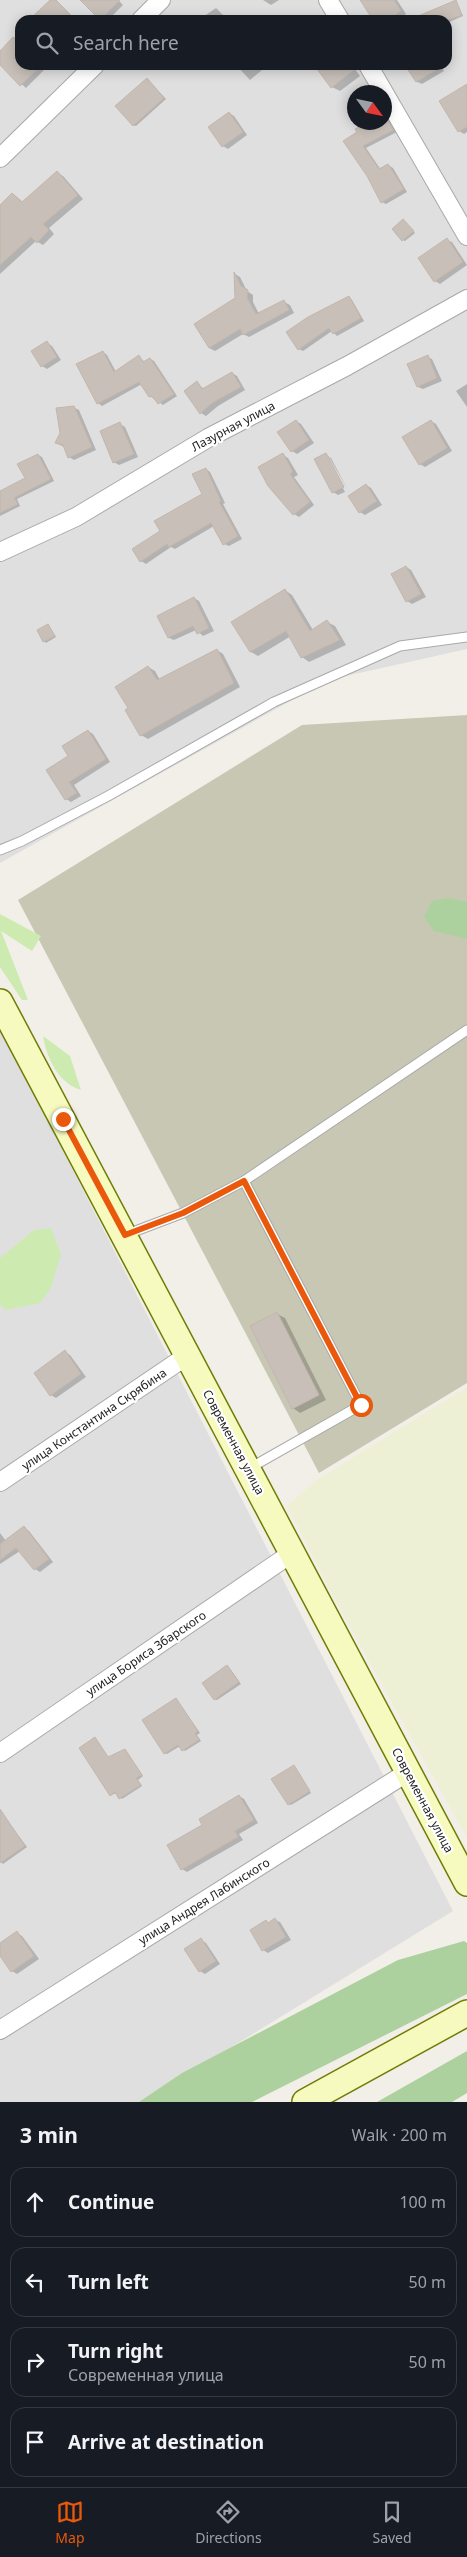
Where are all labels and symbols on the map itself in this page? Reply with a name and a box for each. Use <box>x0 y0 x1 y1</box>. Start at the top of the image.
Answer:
north arrow <box>347 85 392 130</box>
street label: Лазурная улица <box>188 397 278 455</box>
route end <box>52 1108 75 1131</box>
street label: улица Константина Скрябина <box>18 1364 170 1474</box>
street label: Современная улица <box>199 1386 269 1498</box>
route start <box>350 1394 373 1417</box>
street label: улица Бориса Збарского <box>83 1606 209 1700</box>
street label: Современная улица <box>388 1744 458 1856</box>
street label: улица Андрея Лабинского <box>135 1854 273 1948</box>

